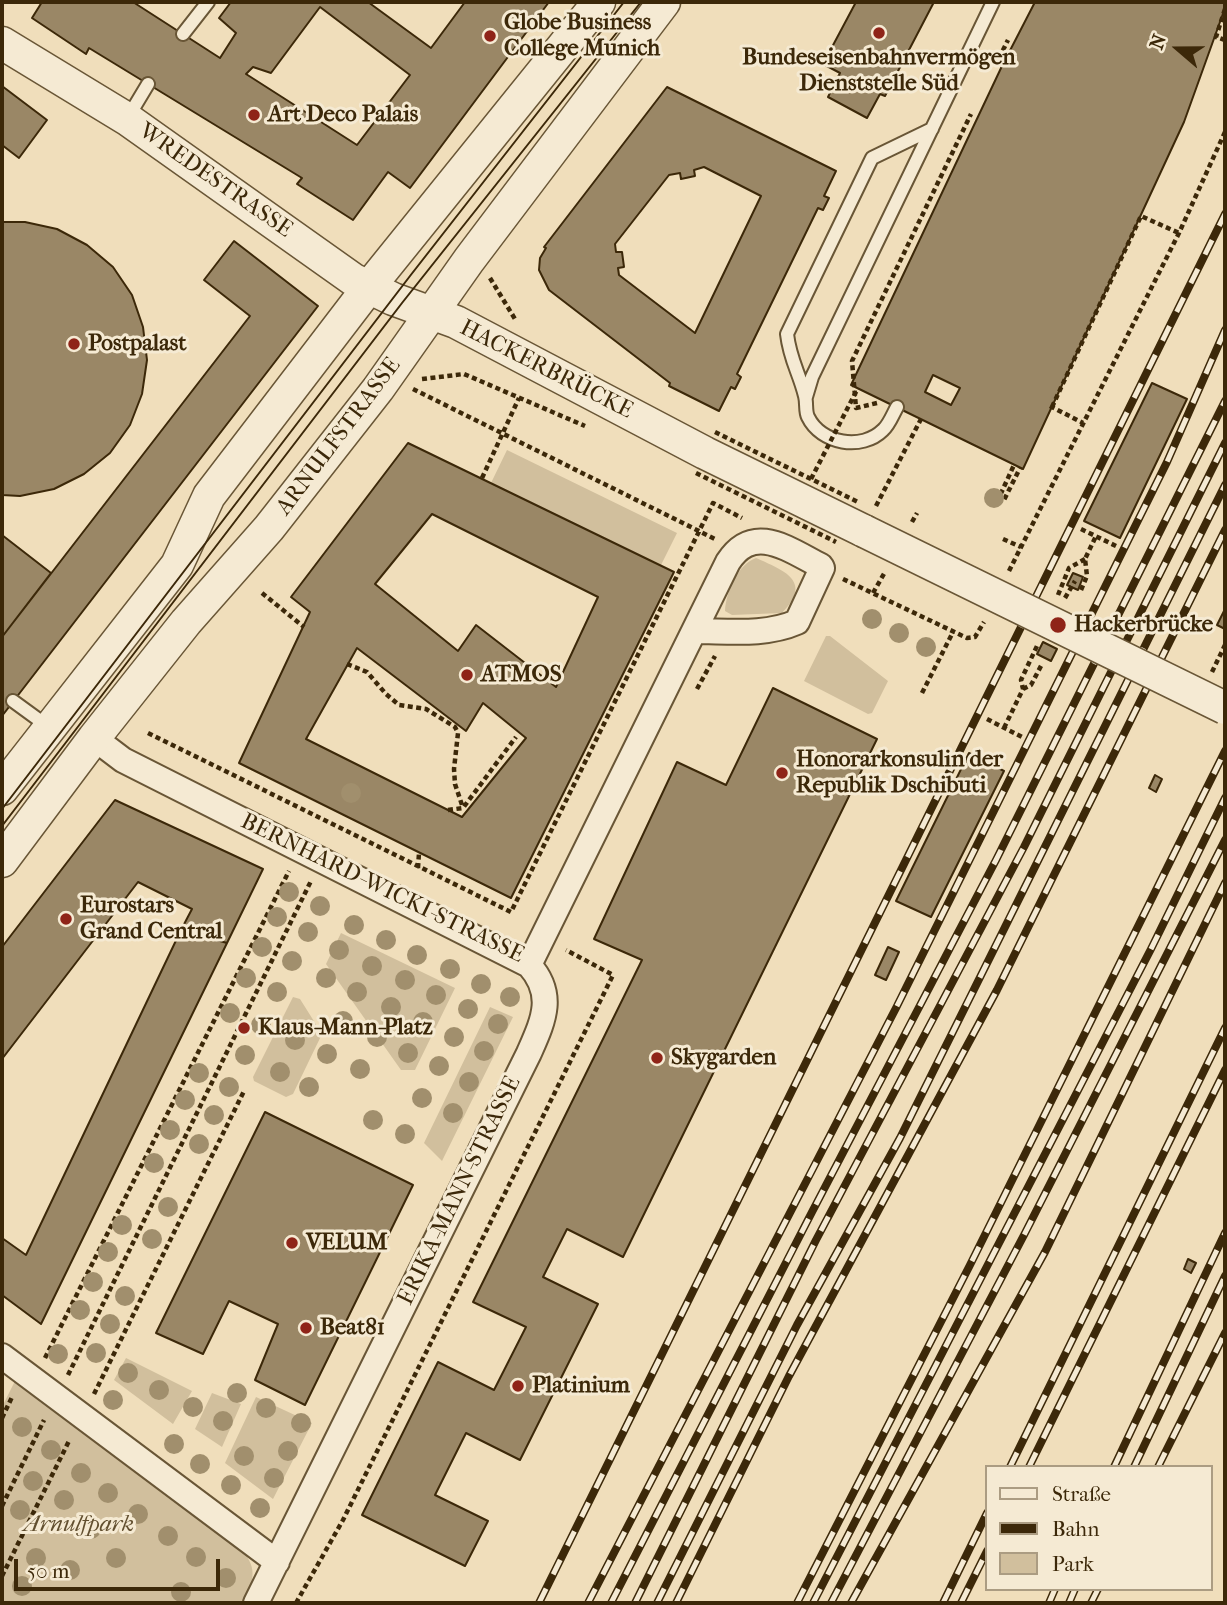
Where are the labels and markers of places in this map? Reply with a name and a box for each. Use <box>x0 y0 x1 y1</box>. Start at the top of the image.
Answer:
place label: Globe Business College Munich <box>504 9 660 63</box>
marker: Bundeseisenbahnvermögen Dienststelle Süd <box>871 25 887 41</box>
marker: Globe Business College Munich <box>482 28 498 44</box>
place label: Bundeseisenbahnvermögen Dienststelle Süd <box>742 44 1016 98</box>
place label: Art Deco Palais <box>268 101 418 129</box>
marker: Art Deco Palais <box>246 107 262 123</box>
place label: Postpalast <box>88 330 187 358</box>
marker: Postpalast <box>66 336 82 352</box>
place label: Hackerbrücke <box>1074 611 1213 639</box>
marker: Hackerbrücke <box>1048 615 1068 635</box>
place label: ATMOS <box>481 661 562 689</box>
marker: ATMOS <box>459 667 475 683</box>
place label: Honorarkonsulin der Republik Dschibuti <box>796 746 1003 800</box>
marker: Honorarkonsulin der Republik Dschibuti <box>774 765 790 781</box>
place label: Eurostars Grand Central <box>80 892 222 946</box>
marker: Eurostars Grand Central <box>58 911 74 927</box>
place label: Klaus-Mann-Platz <box>258 1014 433 1042</box>
marker: Klaus-Mann-Platz <box>236 1020 252 1036</box>
place label: Skygarden <box>671 1044 776 1072</box>
marker: Skygarden <box>649 1050 665 1066</box>
place label: VELUM <box>306 1229 387 1257</box>
marker: VELUM <box>284 1235 300 1251</box>
place label: Beat81 <box>320 1314 385 1342</box>
marker: Beat81 <box>298 1320 314 1336</box>
place label: Platinium <box>532 1372 630 1400</box>
marker: Platinium <box>510 1378 526 1394</box>

